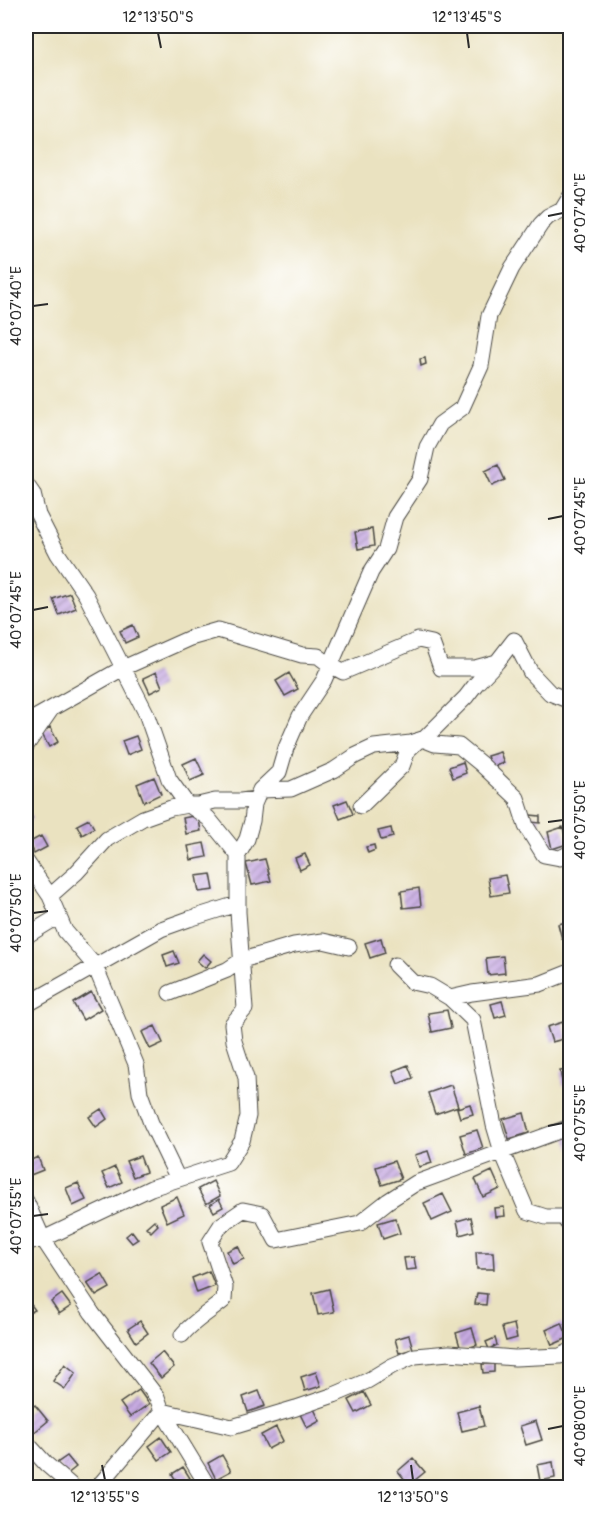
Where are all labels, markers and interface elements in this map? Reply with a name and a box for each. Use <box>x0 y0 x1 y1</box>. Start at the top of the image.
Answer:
text: 12°13'50"S <box>122 8 194 27</box>
text: 12°13'45"S <box>432 8 502 27</box>
text: 40°07'40"E <box>571 173 590 253</box>
text: 40°07'40"E <box>7 266 26 346</box>
text: 40°07'45"E <box>571 477 590 555</box>
text: 40°07'45"E <box>7 571 26 649</box>
text: 40°07'50"E <box>571 780 590 859</box>
text: 40°07'50"E <box>7 873 26 952</box>
text: 40°07'55"E <box>571 1084 590 1161</box>
text: 40°07'55"E <box>7 1177 26 1254</box>
text: 40°08'00"E <box>571 1385 590 1466</box>
text: 12°13'55"S <box>70 1488 140 1507</box>
text: 12°13'50"S <box>377 1488 449 1507</box>

